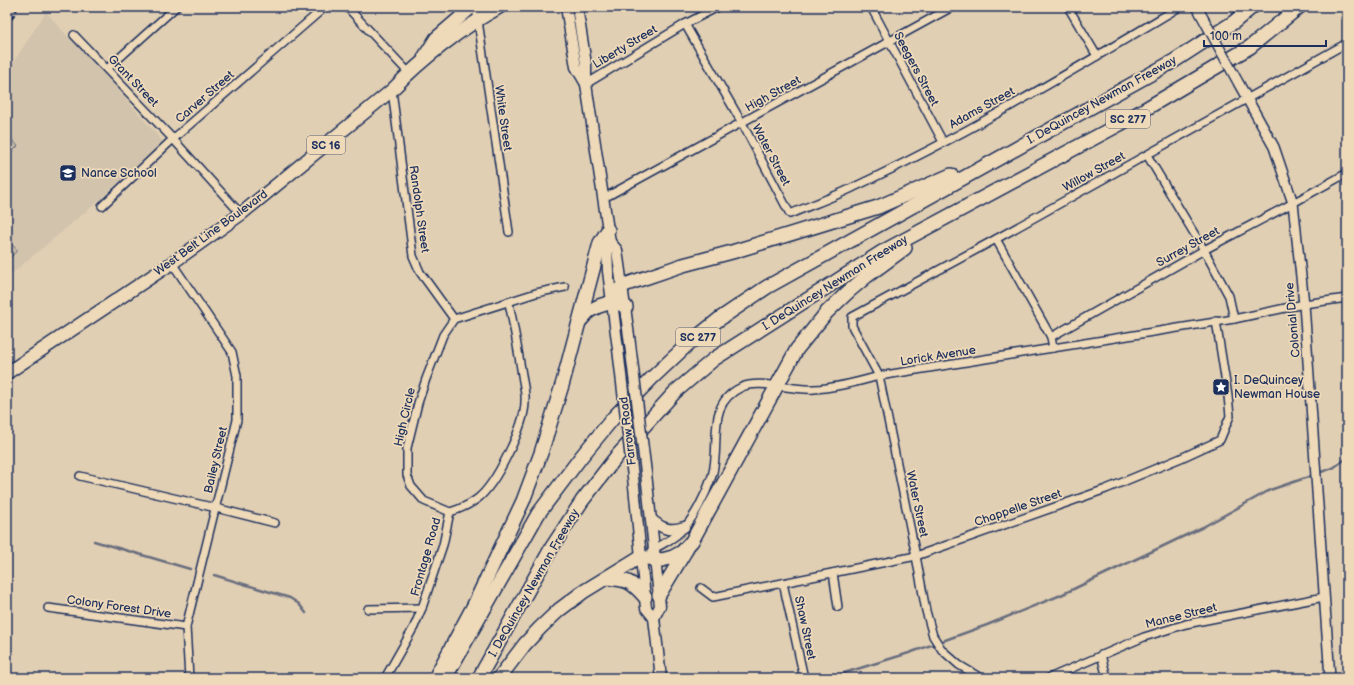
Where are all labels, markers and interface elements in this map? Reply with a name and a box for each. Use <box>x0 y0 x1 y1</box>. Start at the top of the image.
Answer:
street label: Liberty Street <box>590 22 660 72</box>
scale bar <box>1204 22 1326 48</box>
street label: Seegers Street <box>890 29 942 109</box>
text: 100 m <box>1210 29 1242 44</box>
street label: Grant Street <box>105 52 162 110</box>
street label: I. DeQuincey Newman Freeway <box>1025 52 1180 147</box>
street label: Carver Street <box>173 67 238 127</box>
street label: High Street <box>743 72 804 115</box>
street label: White Street <box>491 84 515 152</box>
street label: Adams Street <box>947 84 1018 132</box>
road number: SC 277 <box>1106 110 1150 128</box>
street label: Water Street <box>748 122 794 189</box>
road number: SC 16 <box>307 136 345 154</box>
street label: Willow Street <box>1060 149 1128 195</box>
school or university icon: Nance School <box>58 163 78 183</box>
street label: Randolph Street <box>405 164 433 254</box>
place label: Nance School <box>81 166 157 181</box>
street label: West Belt Line Boulevard <box>151 187 271 279</box>
street label: Surrey Street <box>1154 223 1223 271</box>
street label: I. DeQuincey Newman Freeway <box>760 232 911 334</box>
street label: Colonial Drive <box>1282 282 1304 358</box>
road number: SC 277 <box>676 328 720 346</box>
street label: Lorick Avenue <box>899 343 977 369</box>
place label: I. DeQuincey Newman House <box>1234 373 1320 402</box>
place icon: I. DeQuincey Newman House <box>1211 377 1231 397</box>
street label: High Circle <box>391 386 419 448</box>
street label: Farrow Road <box>616 396 640 466</box>
street label: Bailey Street <box>201 425 231 495</box>
street label: Water Street <box>903 469 931 539</box>
street label: Chappelle Street <box>972 486 1064 530</box>
street label: I. DeQuincey Newman Freeway <box>485 506 583 660</box>
street label: Frontage Road <box>408 516 444 598</box>
street label: Colony Forest Drive <box>66 592 172 622</box>
street label: Shaw Street <box>791 595 819 662</box>
street label: Manse Street <box>1144 600 1218 632</box>

